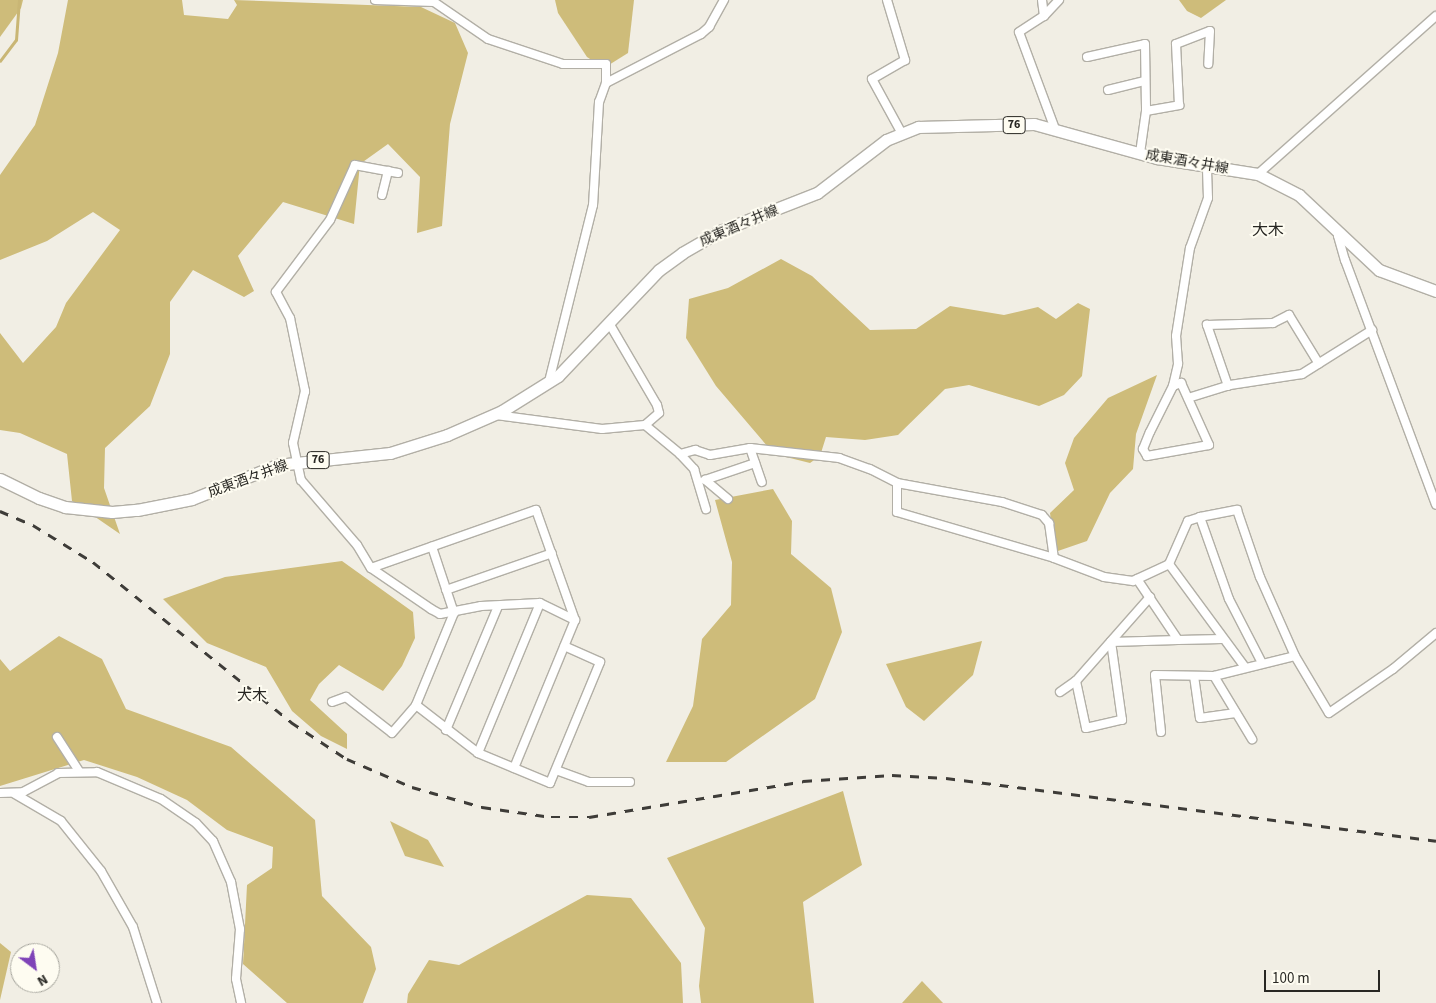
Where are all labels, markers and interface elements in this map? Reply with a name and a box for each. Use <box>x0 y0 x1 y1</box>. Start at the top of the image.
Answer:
road number: 76 <box>1002 116 1026 134</box>
street label: 成東酒々井線 <box>1144 146 1230 178</box>
street label: 成東酒々井線 <box>697 202 781 250</box>
district label: 大木 <box>1252 220 1284 240</box>
road number: 76 <box>306 450 330 470</box>
street label: 成東酒々井線 <box>206 457 290 501</box>
district label: 大木 <box>237 687 267 705</box>
north arrow <box>10 943 60 993</box>
scale bar <box>1266 960 1382 992</box>
text: 100 m <box>1272 968 1310 989</box>
text: N <box>33 969 51 991</box>

